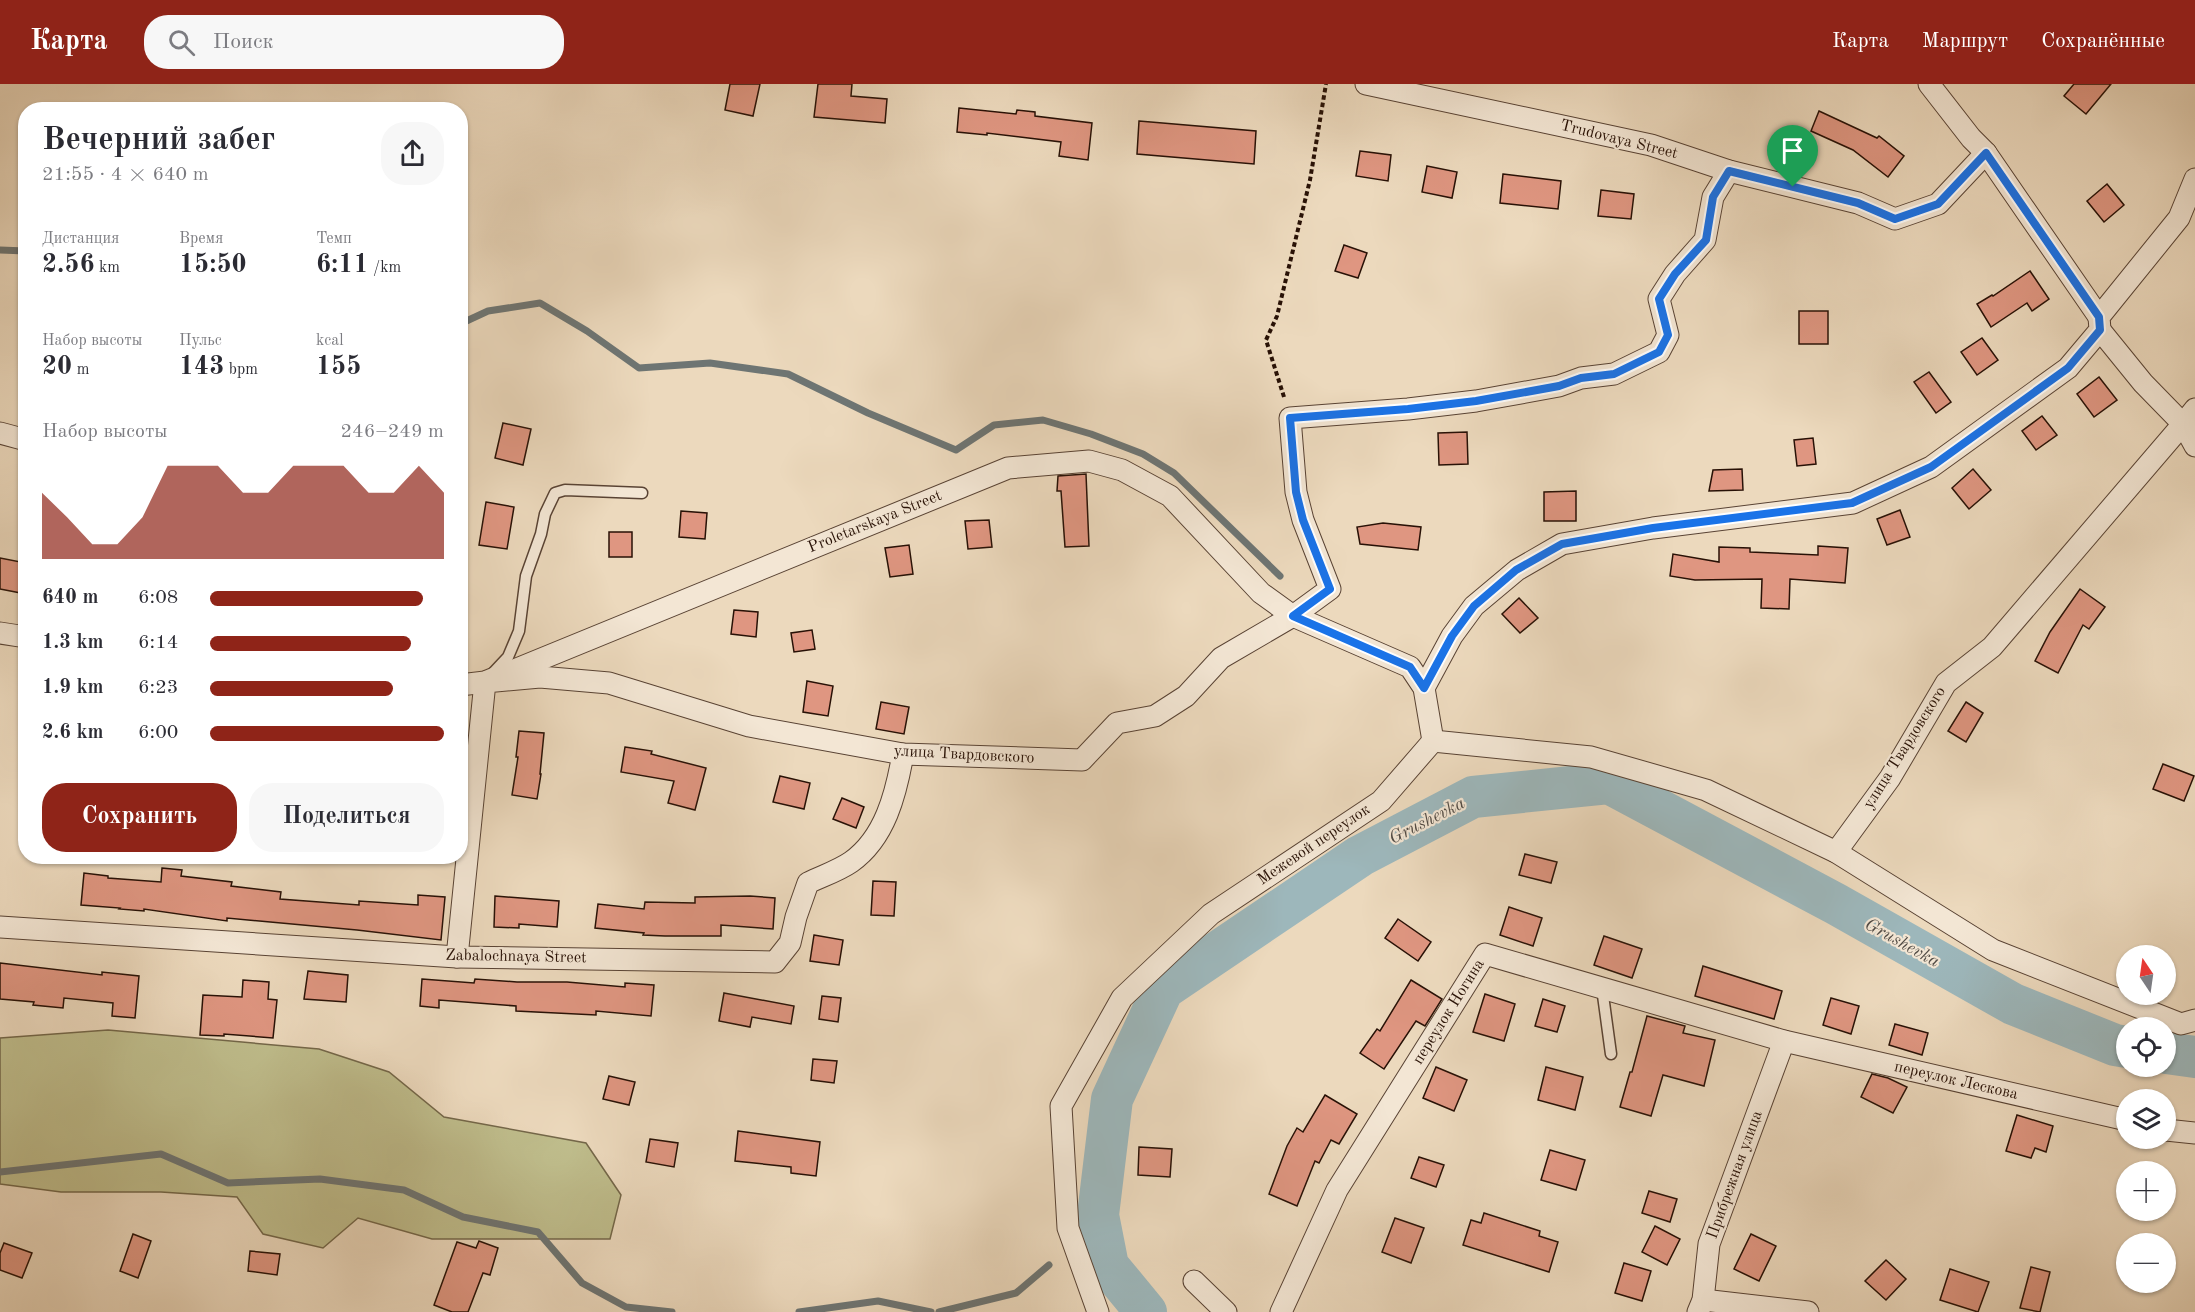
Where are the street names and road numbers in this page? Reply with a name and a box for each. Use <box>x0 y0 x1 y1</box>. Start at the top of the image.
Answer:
street label: Trudovaya Street <box>1559 118 1680 162</box>
street label: Proletarskaya Street <box>806 488 945 556</box>
street label: улица Твардовского <box>1861 684 1949 812</box>
street label: улица Твардовского <box>893 743 1035 767</box>
street label: Межевой переулок <box>1255 802 1373 888</box>
street label: Zabalochnaya Street <box>445 948 587 966</box>
street label: переулок Ногина <box>1410 957 1488 1067</box>
street label: переулок Лескова <box>1893 1059 2019 1103</box>
street label: Прибрежная улица <box>1704 1109 1766 1241</box>

